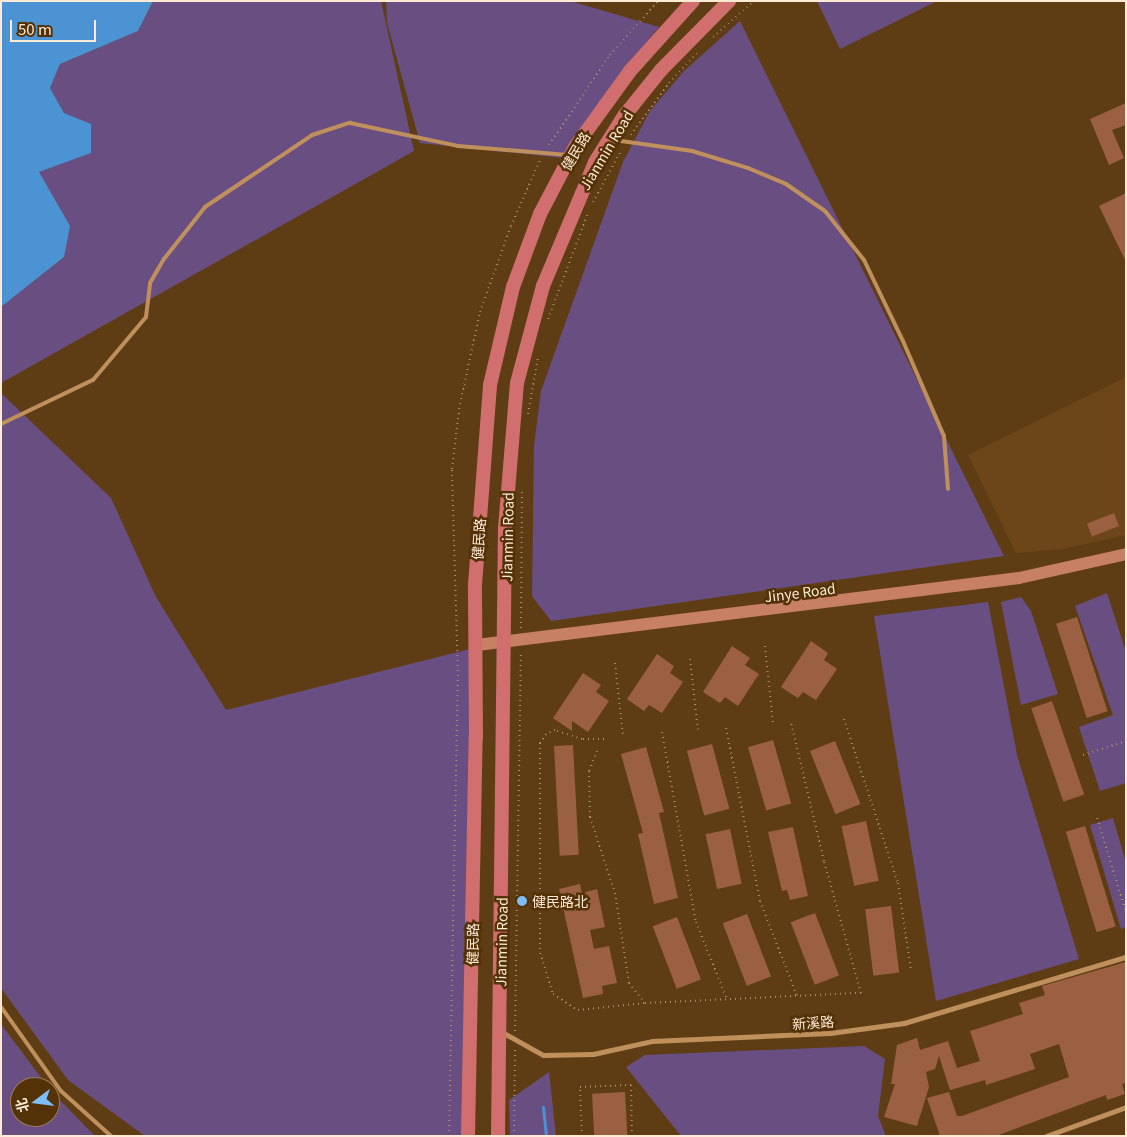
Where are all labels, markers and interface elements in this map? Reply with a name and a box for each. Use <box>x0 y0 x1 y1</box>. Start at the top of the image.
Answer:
scale bar <box>12 10 99 42</box>
text: 50 m <box>18 18 52 39</box>
street label: Jianmin Road <box>576 107 636 193</box>
street label: 健民路 <box>557 129 593 173</box>
street label: Jianmin Road <box>498 492 516 582</box>
street label: 健民路 <box>468 517 488 561</box>
street label: Jinye Road <box>764 579 836 605</box>
place label: 健民路北 <box>532 893 588 909</box>
marker: 健民路北 <box>516 895 528 907</box>
street label: Jianmin Road <box>492 897 510 987</box>
street label: 健民路 <box>463 923 481 965</box>
street label: 新溪路 <box>791 1012 835 1032</box>
north arrow <box>10 1077 60 1127</box>
text: 北 <box>10 1096 33 1115</box>

